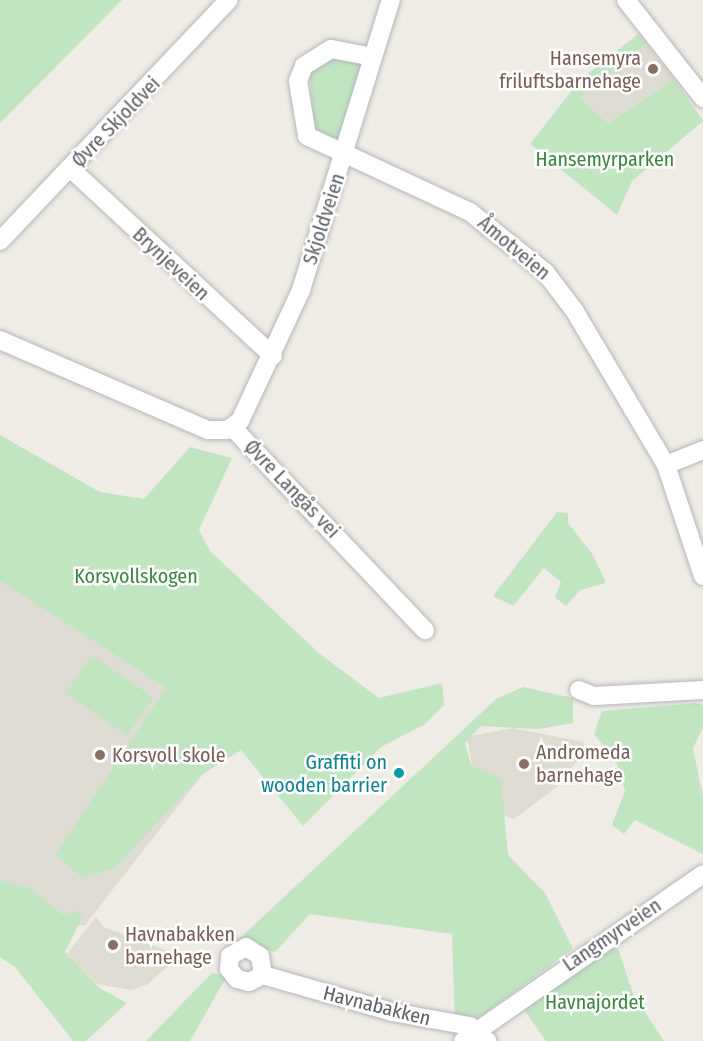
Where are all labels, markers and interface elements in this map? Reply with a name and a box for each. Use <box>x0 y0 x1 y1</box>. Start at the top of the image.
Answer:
place label: Hansemyra friluftsbarnehage <box>499 46 641 93</box>
marker: Hansemyra friluftsbarnehage <box>646 62 660 76</box>
street label: Øvre Skjoldvei <box>67 72 165 172</box>
park label: Hansemyrparken <box>536 147 674 171</box>
street label: Skjoldveien <box>298 170 350 268</box>
street label: Åmotveien <box>473 211 555 285</box>
street label: Brynjeveien <box>128 222 214 306</box>
street label: Øvre Langås vei <box>239 435 345 543</box>
park label: Korsvollskogen <box>74 564 198 588</box>
place label: Andromeda barnehage <box>536 740 630 787</box>
place label: Korsvoll skole <box>112 743 226 767</box>
marker: Korsvoll skole <box>93 748 107 762</box>
place label: Graffiti on wooden barrier <box>261 750 387 797</box>
marker: Andromeda barnehage <box>517 757 531 771</box>
marker: Graffiti on wooden barrier <box>392 766 406 780</box>
street label: Langmyrveien <box>558 893 666 977</box>
place label: Havnabakken barnehage <box>125 922 235 969</box>
marker: Havnabakken barnehage <box>106 938 120 952</box>
street label: Havnabakken <box>321 981 433 1031</box>
park label: Havnajordet <box>545 990 645 1014</box>

